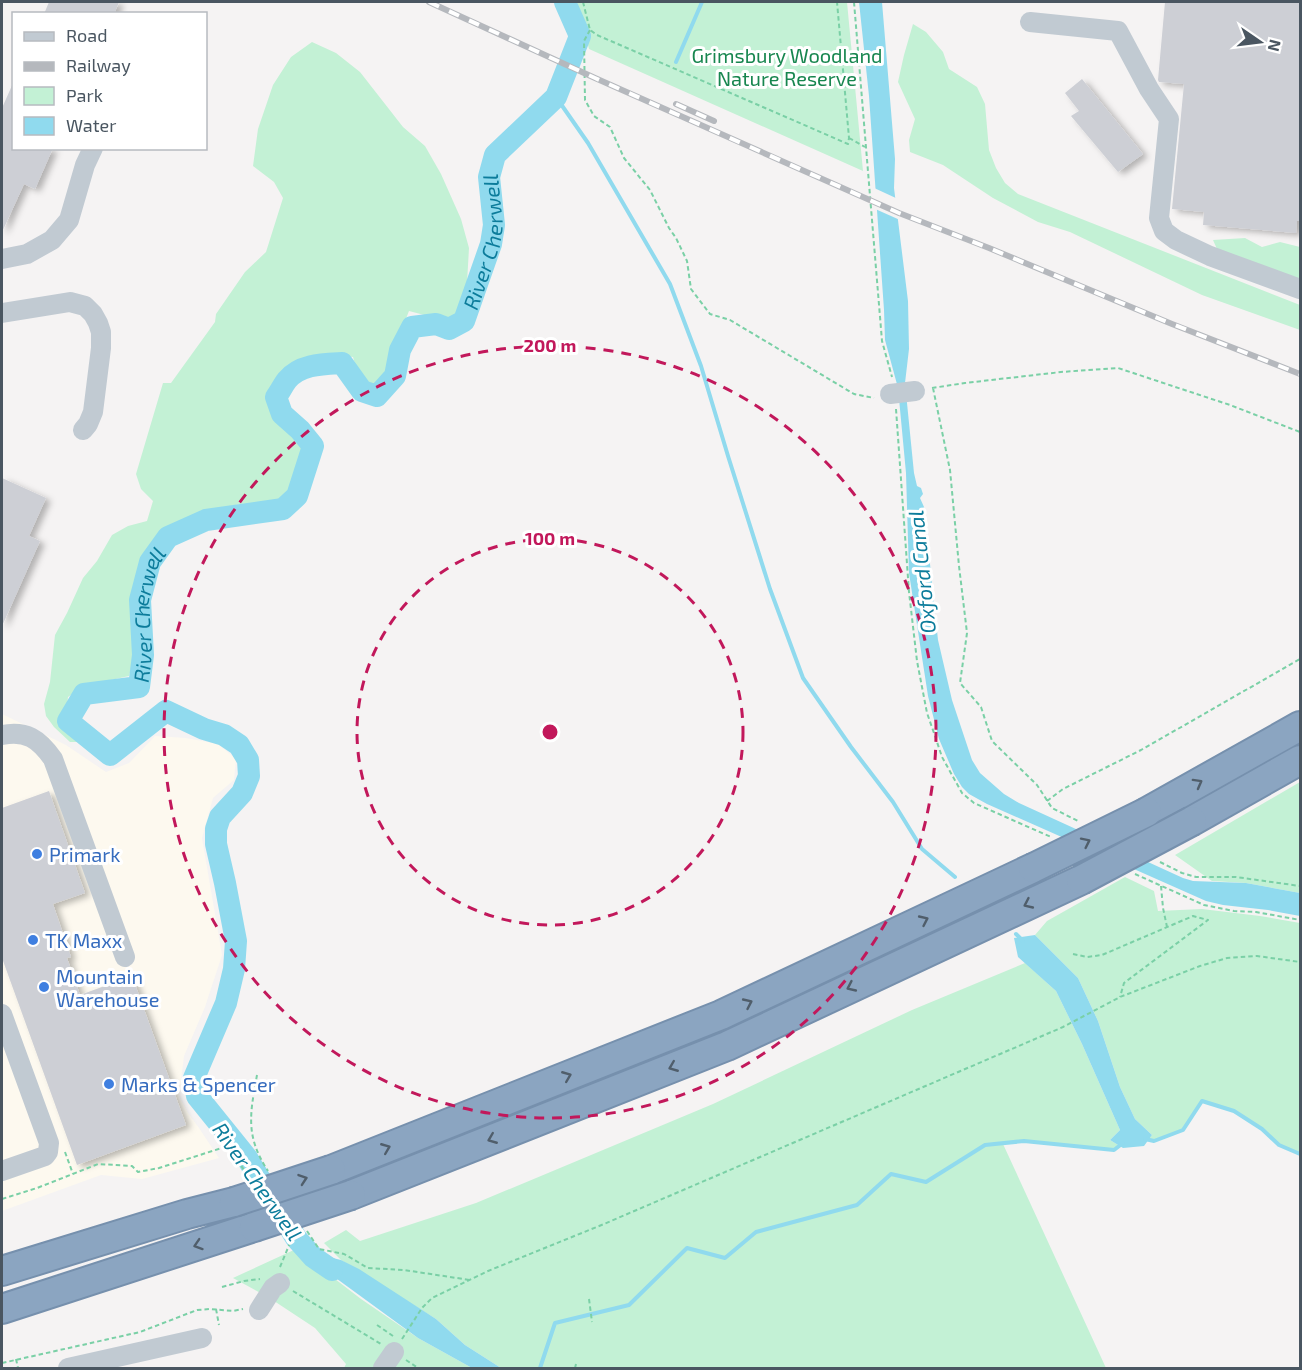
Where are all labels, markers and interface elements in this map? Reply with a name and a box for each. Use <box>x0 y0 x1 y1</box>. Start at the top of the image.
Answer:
legend <box>12 12 207 150</box>
north arrow <box>1230 12 1290 72</box>
text: Road <box>66 24 107 46</box>
text: N <box>1264 38 1286 54</box>
park label: Grimsbury Woodland Nature Reserve <box>691 43 883 90</box>
text: Railway <box>66 54 131 76</box>
text: Park <box>66 84 103 106</box>
text: Water <box>66 114 116 136</box>
water label: River Cherwell <box>457 173 507 313</box>
text: 200 m <box>524 334 576 356</box>
water label: Oxford Canal <box>902 509 940 635</box>
text: 100 m <box>525 527 575 549</box>
water label: River Cherwell <box>127 541 170 684</box>
centre of rings <box>540 722 560 742</box>
one-way arrow <box>1192 779 1202 790</box>
one-way arrow <box>1079 838 1090 849</box>
place label: Primark <box>49 842 120 866</box>
marker: Primark <box>30 847 44 861</box>
one-way arrow <box>1023 897 1034 909</box>
one-way arrow <box>918 915 929 927</box>
place label: TK Maxx <box>45 928 123 952</box>
marker: TK Maxx <box>26 933 40 947</box>
place label: Mountain Warehouse <box>56 964 159 1011</box>
marker: Mountain Warehouse <box>37 980 51 994</box>
one-way arrow <box>847 980 858 992</box>
one-way arrow <box>741 998 752 1010</box>
one-way arrow <box>668 1060 679 1072</box>
one-way arrow <box>561 1071 572 1083</box>
place label: Marks & Spencer <box>121 1072 276 1096</box>
marker: Marks & Spencer <box>102 1077 116 1091</box>
water label: River Cherwell <box>208 1117 308 1245</box>
one-way arrow <box>487 1132 498 1144</box>
one-way arrow <box>379 1143 390 1155</box>
one-way arrow <box>297 1174 308 1187</box>
one-way arrow <box>193 1238 204 1251</box>

